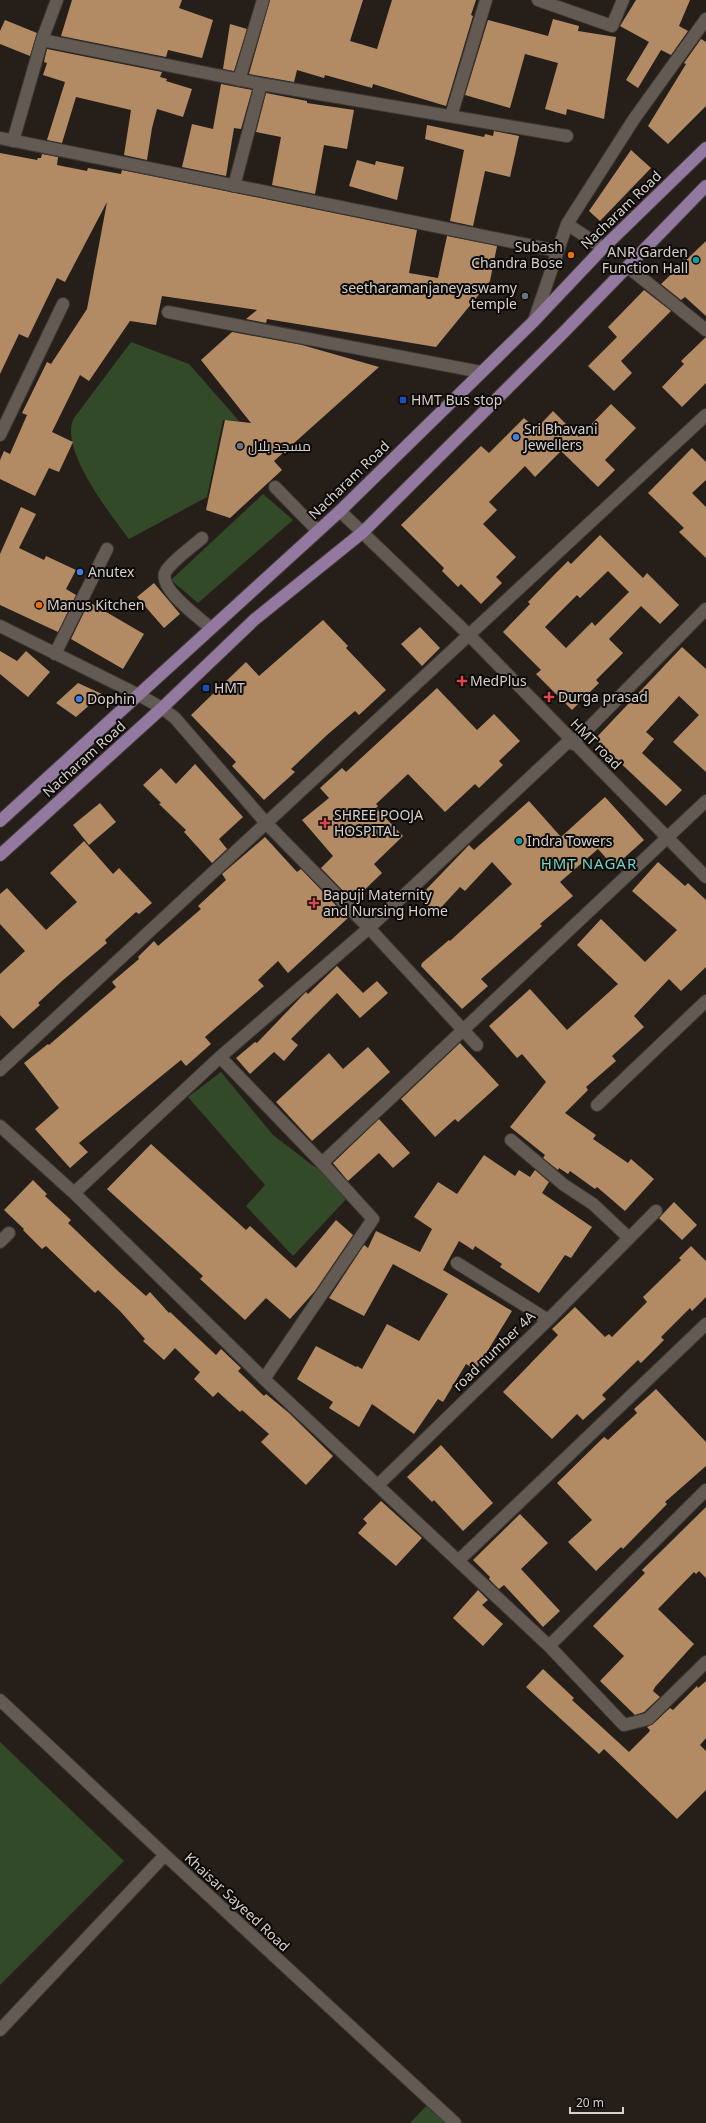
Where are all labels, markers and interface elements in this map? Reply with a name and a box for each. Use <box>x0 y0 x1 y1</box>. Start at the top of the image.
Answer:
street label: Nacharam Road <box>576 166 665 253</box>
place label: Subash Chandra Bose <box>471 237 563 272</box>
place label: ANR Garden Function Hall <box>602 242 688 277</box>
marker: Subash Chandra Bose <box>566 250 576 260</box>
marker: ANR Garden Function Hall <box>691 255 701 265</box>
place label: seetharamanjaneyaswamy temple <box>341 278 518 313</box>
marker: seetharamanjaneyaswamy temple <box>520 291 530 301</box>
place label: HMT Bus stop <box>411 390 502 409</box>
marker: HMT Bus stop <box>398 395 408 405</box>
place label: Sri Bhavani Jewellers <box>522 419 598 454</box>
marker: Sri Bhavani Jewellers <box>511 432 521 442</box>
place label: مسجد بلال <box>248 436 311 455</box>
street label: Nacharam Road <box>304 436 393 523</box>
marker: مسجد بلال <box>235 441 245 451</box>
place label: Anutex <box>88 562 135 581</box>
marker: Anutex <box>75 567 85 577</box>
place label: Manus Kitchen <box>47 595 144 614</box>
marker: Manus Kitchen <box>34 600 44 610</box>
place label: MedPlus <box>470 671 527 690</box>
marker: MedPlus <box>457 676 467 686</box>
place label: HMT <box>214 678 245 697</box>
marker: HMT <box>201 683 211 693</box>
place label: Durga prasad <box>558 687 648 706</box>
place label: Dophin <box>87 689 135 708</box>
marker: Durga prasad <box>543 691 555 703</box>
marker: Dophin <box>74 694 84 704</box>
street label: HMT road <box>567 714 626 773</box>
street label: Nacharam Road <box>38 716 129 801</box>
place label: SHREE POOJA HOSPITAL <box>334 805 423 840</box>
marker: SHREE POOJA HOSPITAL <box>319 817 331 829</box>
place label: Indra Towers <box>527 831 613 850</box>
marker: Indra Towers <box>514 836 524 846</box>
district label: HMT NAGAR <box>541 853 637 873</box>
place label: Bapuji Maternity and Nursing Home <box>323 885 448 920</box>
marker: Bapuji Maternity and Nursing Home <box>308 897 320 909</box>
street label: road number 4A <box>448 1306 539 1395</box>
street label: Khaisar Sayeed Road <box>181 1848 294 1955</box>
scale bar <box>570 2089 623 2115</box>
text: 20 m <box>576 2094 604 2111</box>

